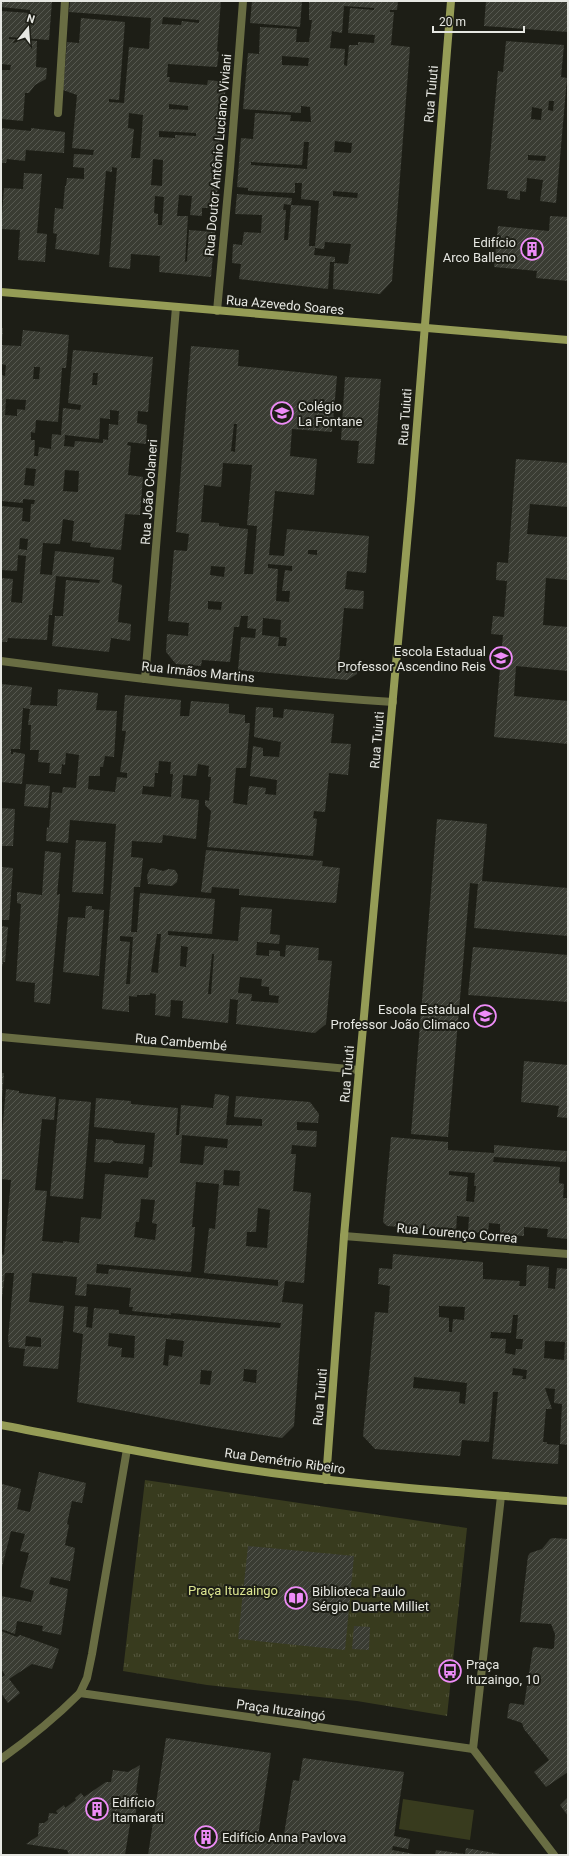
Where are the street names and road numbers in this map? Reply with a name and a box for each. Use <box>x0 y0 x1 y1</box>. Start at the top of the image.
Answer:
street label: Rua Doutor Antônio Luciano Viviani <box>202 53 234 257</box>
street label: Rua Tuiuti <box>421 65 441 123</box>
street label: Rua Azevedo Soares <box>225 292 345 318</box>
street label: Rua Tuiuti <box>396 388 414 446</box>
street label: Rua João Colaneri <box>138 439 160 545</box>
street label: Rua Irmãos Martins <box>141 659 256 685</box>
street label: Rua Tuiuti <box>367 711 387 769</box>
street label: Rua Cambembé <box>134 1031 228 1053</box>
street label: Rua Tuiuti <box>337 1045 357 1103</box>
street label: Rua Lourenço Correa <box>396 1220 518 1246</box>
street label: Rua Tuiuti <box>310 1368 330 1426</box>
street label: Rua Demétrio Ribeiro <box>224 1445 346 1477</box>
street label: Praça Ituzaingó <box>235 1696 327 1724</box>

